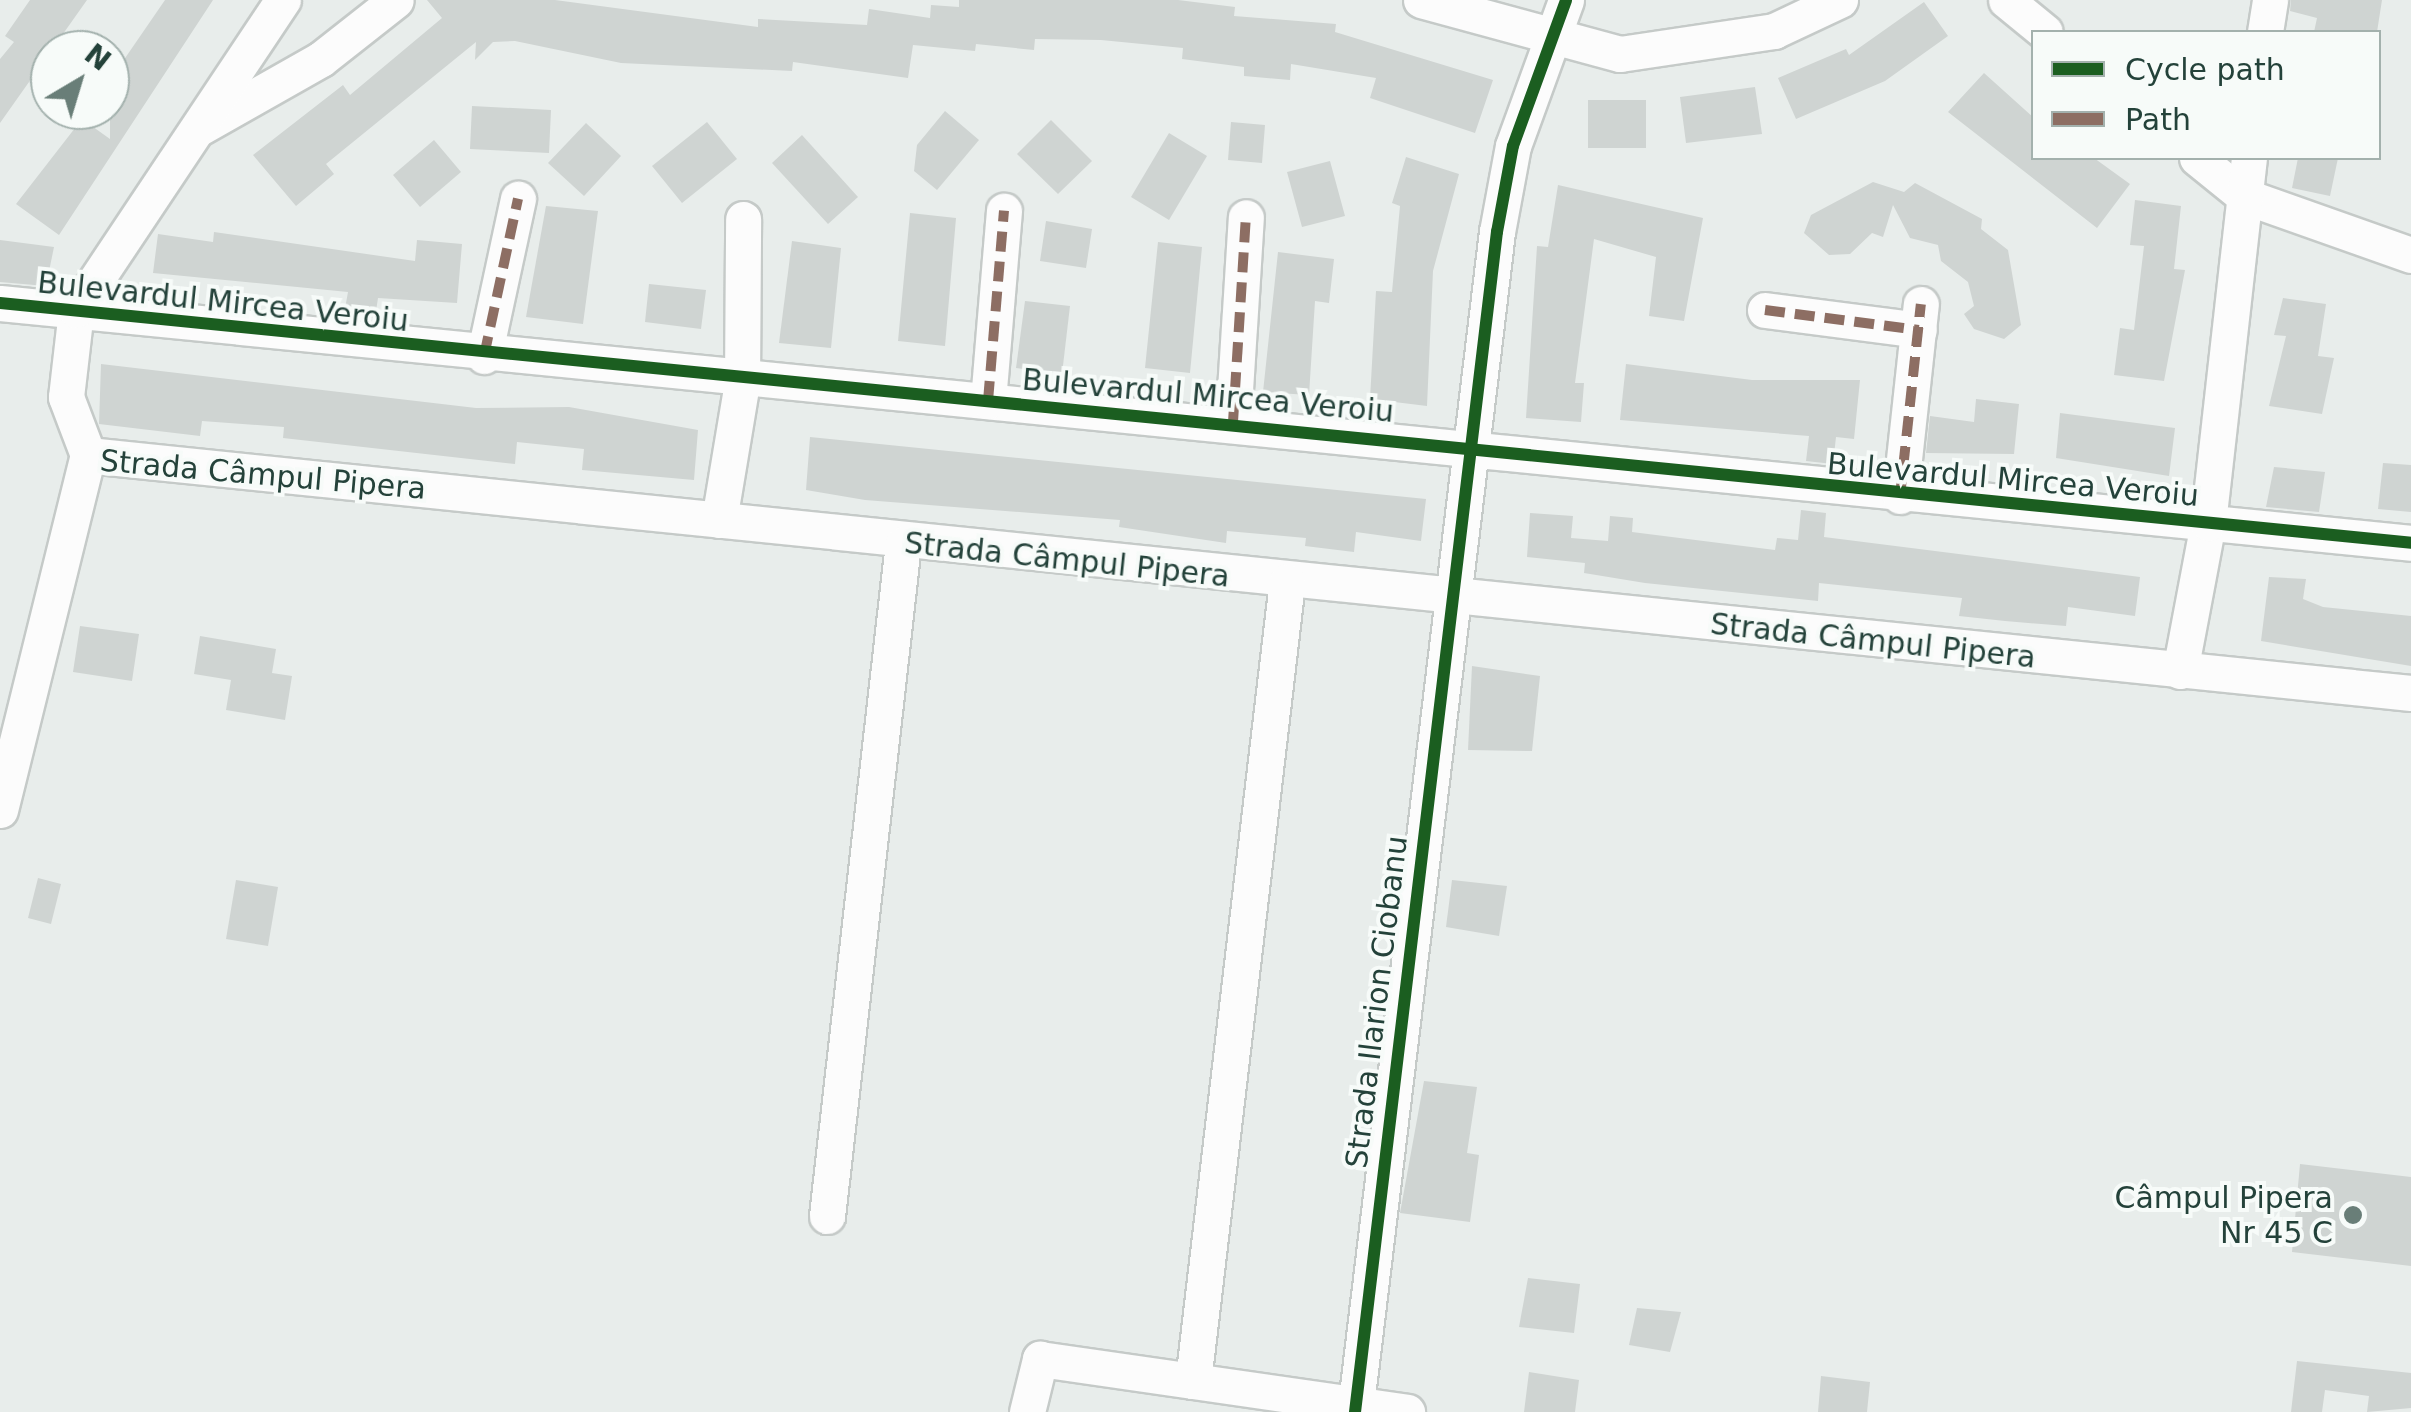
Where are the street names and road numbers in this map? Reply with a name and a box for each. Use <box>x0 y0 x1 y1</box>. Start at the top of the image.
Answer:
street label: Bulevardul Mircea Veroiu <box>36 265 410 339</box>
street label: Bulevardul Mircea Veroiu <box>1021 362 1395 430</box>
street label: Strada Câmpul Pipera <box>99 443 427 507</box>
street label: Bulevardul Mircea Veroiu <box>1826 446 2200 514</box>
street label: Strada Câmpul Pipera <box>903 525 1231 595</box>
street label: Strada Câmpul Pipera <box>1709 606 2037 676</box>
street label: Strada Ilarion Ciobanu <box>1339 834 1415 1170</box>

